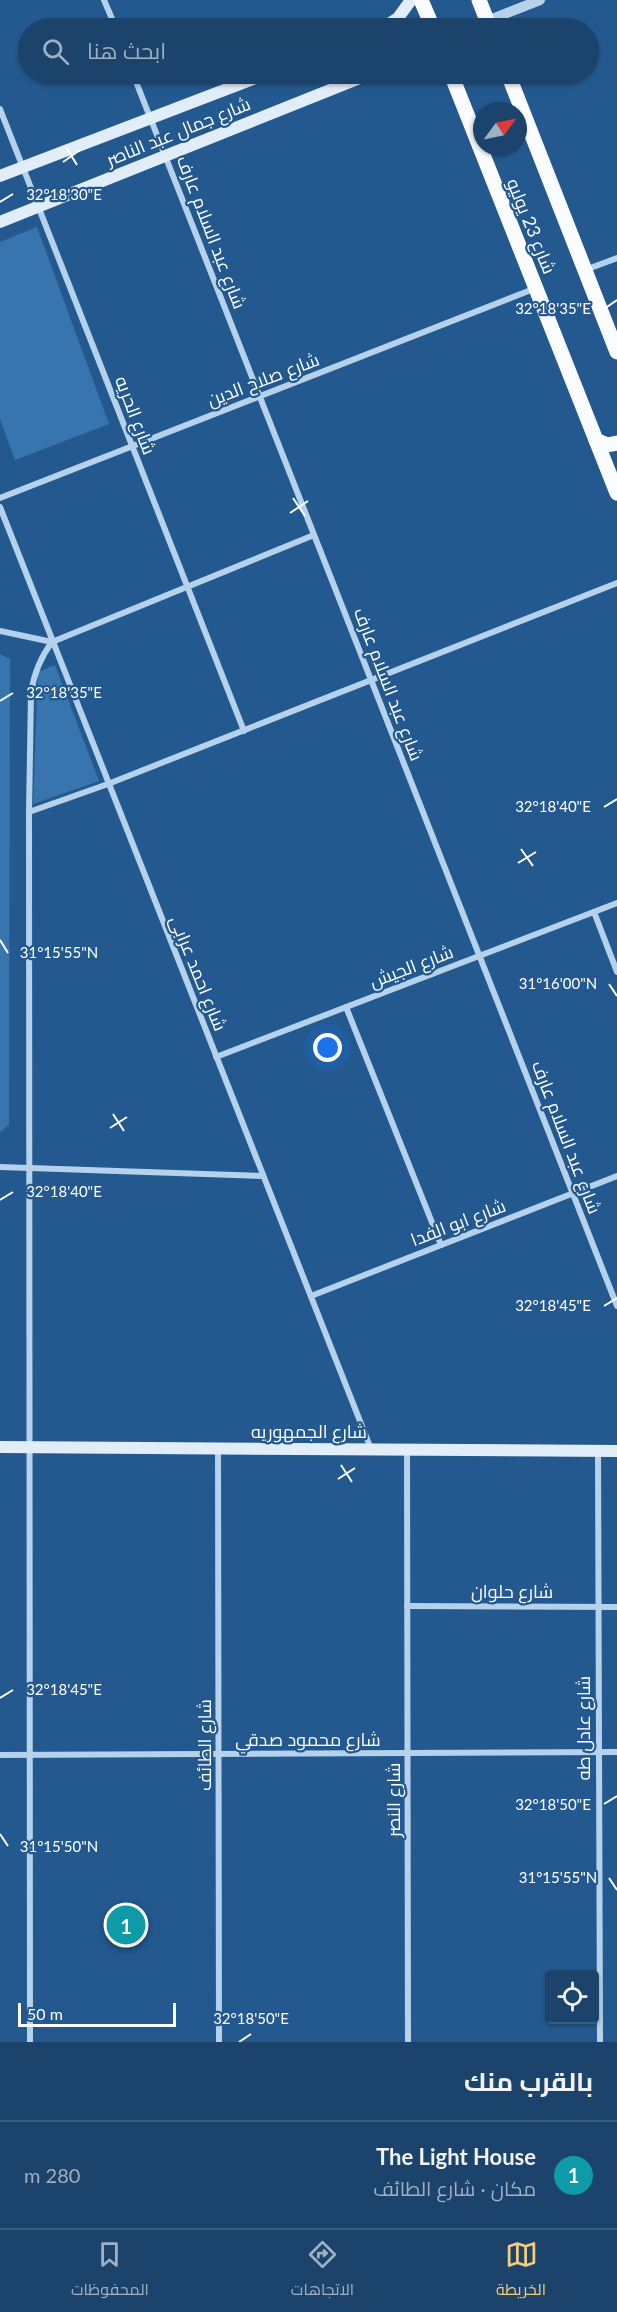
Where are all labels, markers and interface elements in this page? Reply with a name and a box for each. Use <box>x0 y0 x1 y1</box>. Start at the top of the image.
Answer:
search box <box>18 18 599 84</box>
icon: search <box>39 35 72 68</box>
text: ابحث هنا <box>87 37 166 64</box>
street label: شارع جمال عبد الناصر <box>102 92 254 172</box>
north arrow <box>473 102 527 156</box>
street label: شارع عبد السلام عارف <box>171 152 251 312</box>
street label: شارع 23 يوليو <box>501 175 561 278</box>
text: 32°18'30"E <box>26 185 102 203</box>
text: 32°18'35"E <box>515 299 591 317</box>
street label: شارع صلاح الدين <box>204 348 323 412</box>
street label: شارع الحريه <box>109 373 161 458</box>
street label: شارع عبد السلام عارف <box>348 604 428 764</box>
text: 32°18'35"E <box>26 683 102 701</box>
text: 32°18'40"E <box>515 797 591 815</box>
street label: شارع احمد عرابى <box>164 912 232 1035</box>
street label: شارع الجيش <box>366 940 457 994</box>
text: 31°15'55"N <box>20 943 98 961</box>
text: 31°16'00"N <box>519 974 597 992</box>
your location <box>313 1033 342 1062</box>
street label: شارع عبد السلام عارف <box>526 1057 606 1217</box>
text: 32°18'40"E <box>26 1182 102 1200</box>
street label: شارع ابو الفدا <box>407 1194 509 1252</box>
text: 32°18'45"E <box>515 1296 591 1314</box>
street label: شارع الجمهوريه <box>251 1420 367 1444</box>
street label: شارع حلوان <box>471 1580 553 1604</box>
street label: شارع عادل طه <box>572 1676 596 1780</box>
text: 32°18'45"E <box>26 1680 102 1698</box>
street label: شارع الطائف <box>193 1699 217 1791</box>
street label: شارع محمود صدقي <box>235 1728 381 1754</box>
street label: شارع النصر <box>382 1763 406 1838</box>
text: 32°18'50"E <box>515 1795 591 1813</box>
text: 31°15'50"N <box>20 1837 98 1855</box>
text: 31°15'55"N <box>519 1868 597 1886</box>
pin: 1 <box>106 1902 146 1948</box>
map controls <box>545 1970 599 2024</box>
button: locate <box>545 1970 599 2024</box>
scale bar <box>18 2000 176 2028</box>
text: 50 m <box>27 2004 63 2023</box>
text: 32°18'50"E <box>213 2009 289 2027</box>
text: بالقرب منك <box>464 2065 593 2097</box>
text: The Light House <box>376 2143 536 2170</box>
text: 280 m <box>24 2163 80 2187</box>
text: 1 <box>568 2163 579 2187</box>
text: مكان · شارع الطائف <box>373 2176 536 2200</box>
tab: المحفوظات <box>71 2238 149 2304</box>
tab: الاتجاهات <box>291 2238 354 2304</box>
tab: الخريطة <box>496 2238 546 2304</box>

